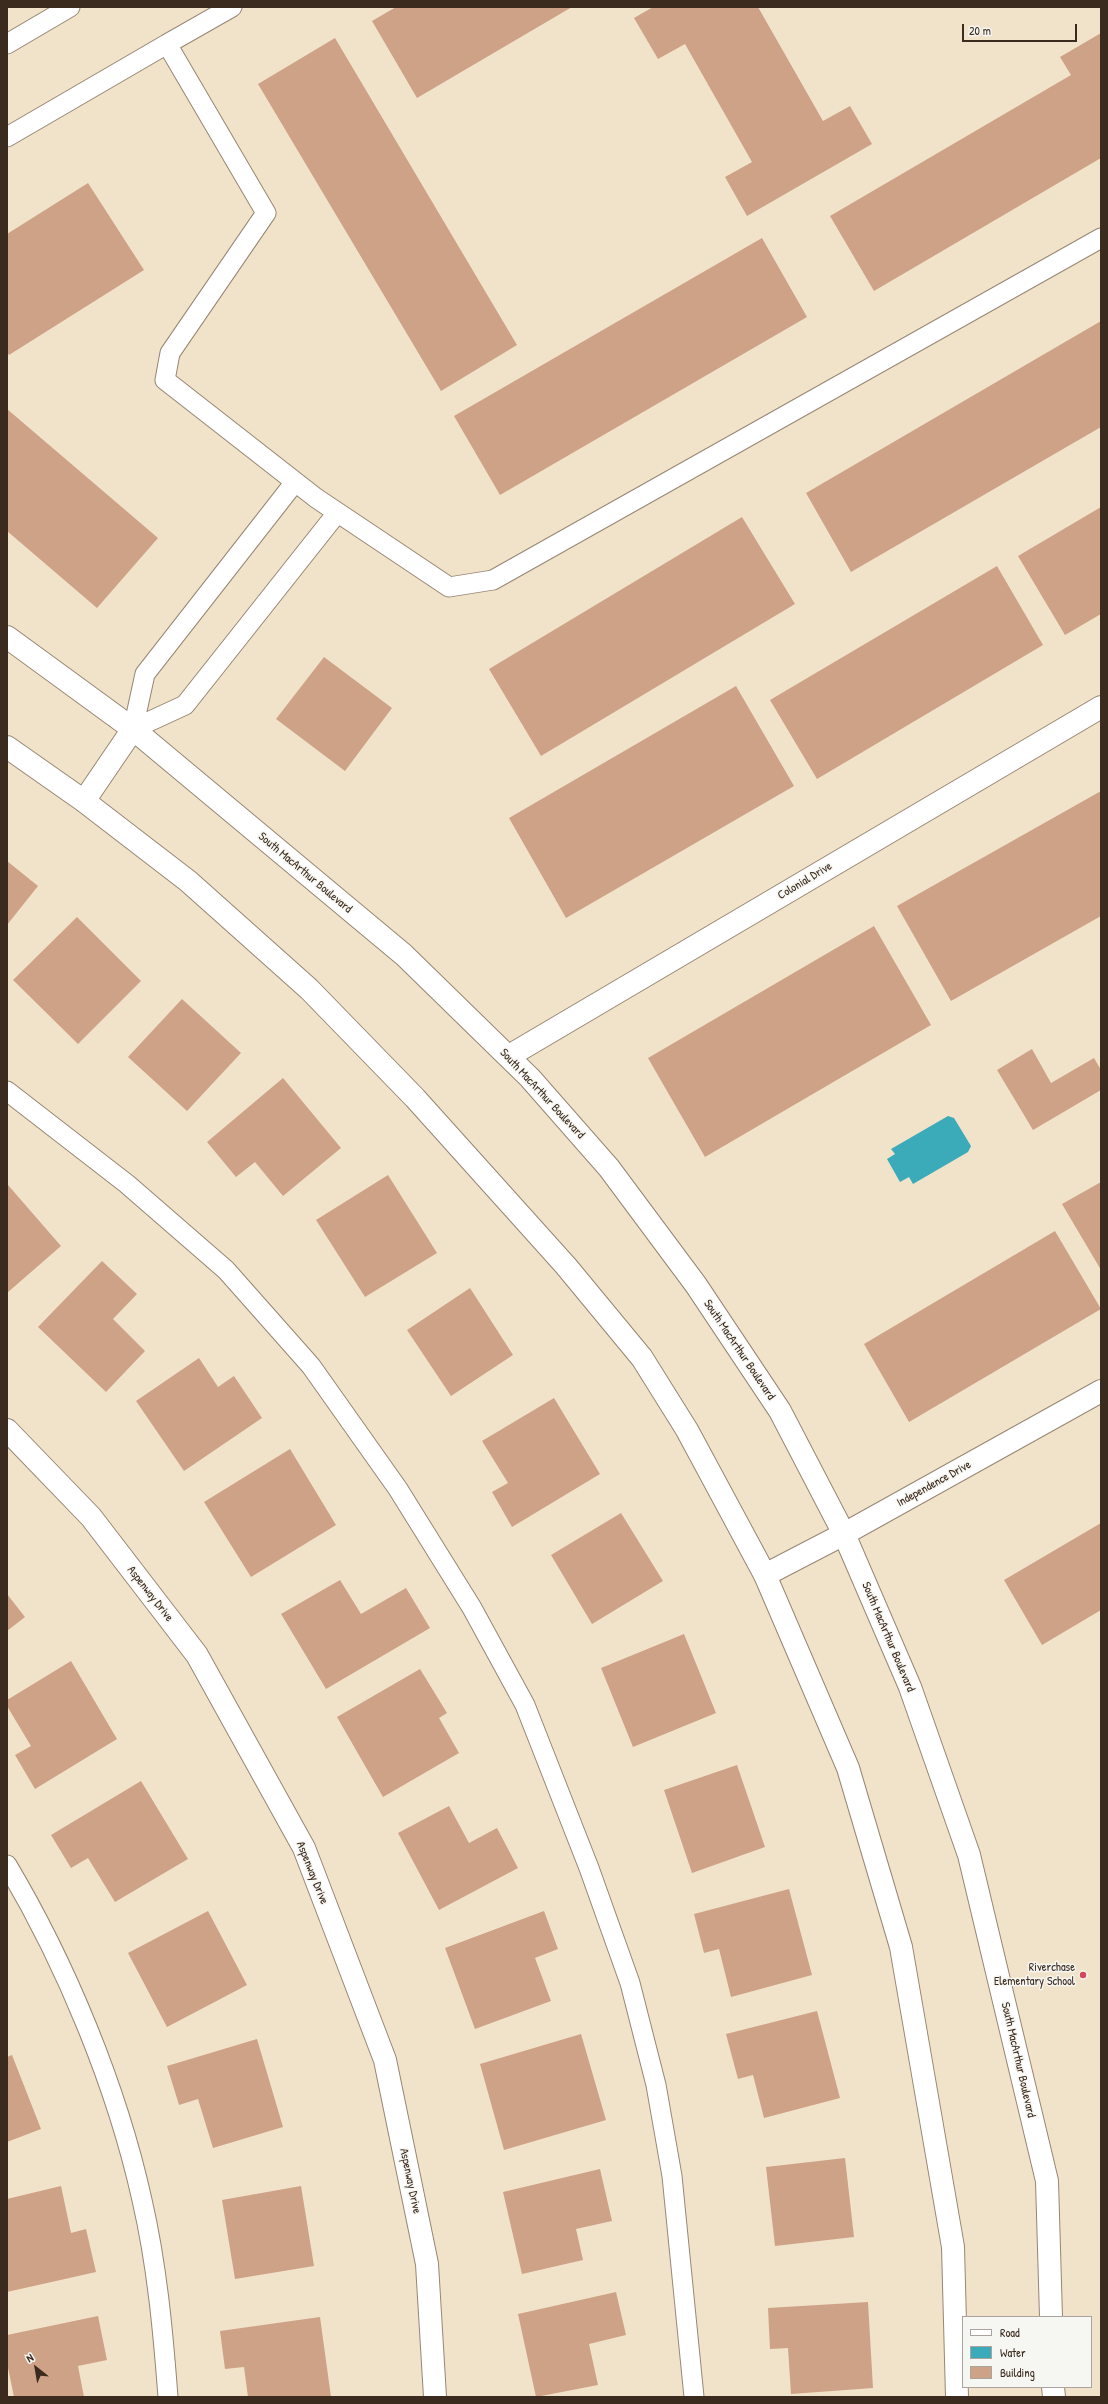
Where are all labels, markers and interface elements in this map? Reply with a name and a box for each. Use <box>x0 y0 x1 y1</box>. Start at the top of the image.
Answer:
scale bar <box>964 16 1079 42</box>
text: 20 m <box>969 22 991 39</box>
street label: South MacArthur Boulevard <box>255 830 355 916</box>
street label: Colonial Drive <box>775 859 835 903</box>
street label: South MacArthur Boulevard <box>497 1046 587 1142</box>
street label: South MacArthur Boulevard <box>700 1297 778 1403</box>
street label: Independence Drive <box>894 1458 974 1510</box>
street label: Aspenway Drive <box>124 1563 176 1625</box>
street label: South MacArthur Boulevard <box>858 1580 918 1694</box>
street label: Aspenway Drive <box>293 1839 331 1907</box>
place label: Riverchase Elementary School <box>994 1961 1075 1989</box>
marker: Riverchase Elementary School <box>1078 1970 1088 1980</box>
street label: South MacArthur Boulevard <box>998 2001 1038 2119</box>
street label: Aspenway Drive <box>396 2147 424 2215</box>
legend <box>962 2316 1092 2388</box>
text: Road <box>1000 2324 1020 2341</box>
text: Water <box>1000 2344 1026 2361</box>
north arrow <box>16 2348 56 2388</box>
text: N <box>24 2350 36 2365</box>
text: Building <box>1000 2364 1035 2381</box>

